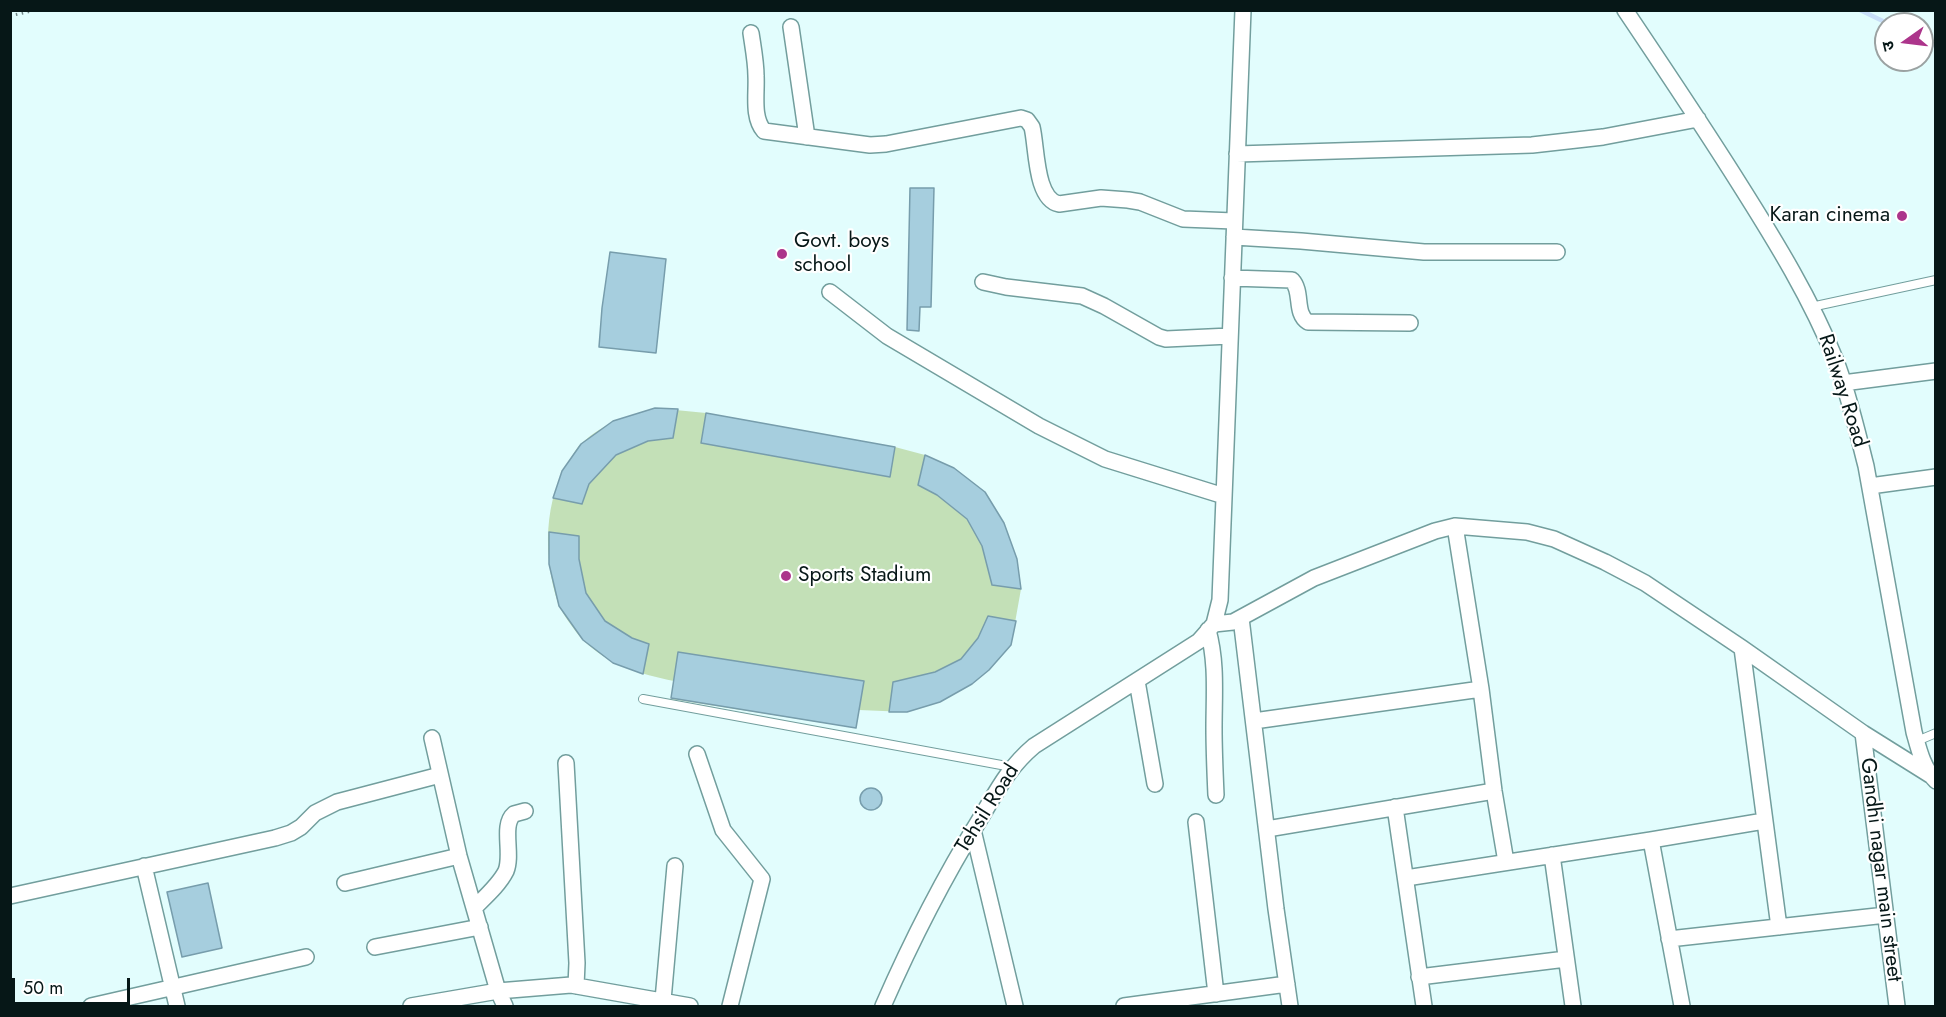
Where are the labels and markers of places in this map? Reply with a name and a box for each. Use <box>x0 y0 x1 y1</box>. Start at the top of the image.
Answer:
place label: Karan cinema <box>1770 203 1890 229</box>
marker: Karan cinema <box>1895 209 1909 223</box>
place label: Govt. boys school <box>794 229 889 279</box>
marker: Govt. boys school <box>775 247 789 261</box>
place label: Sports Stadium <box>798 563 931 589</box>
marker: Sports Stadium <box>779 569 793 583</box>

